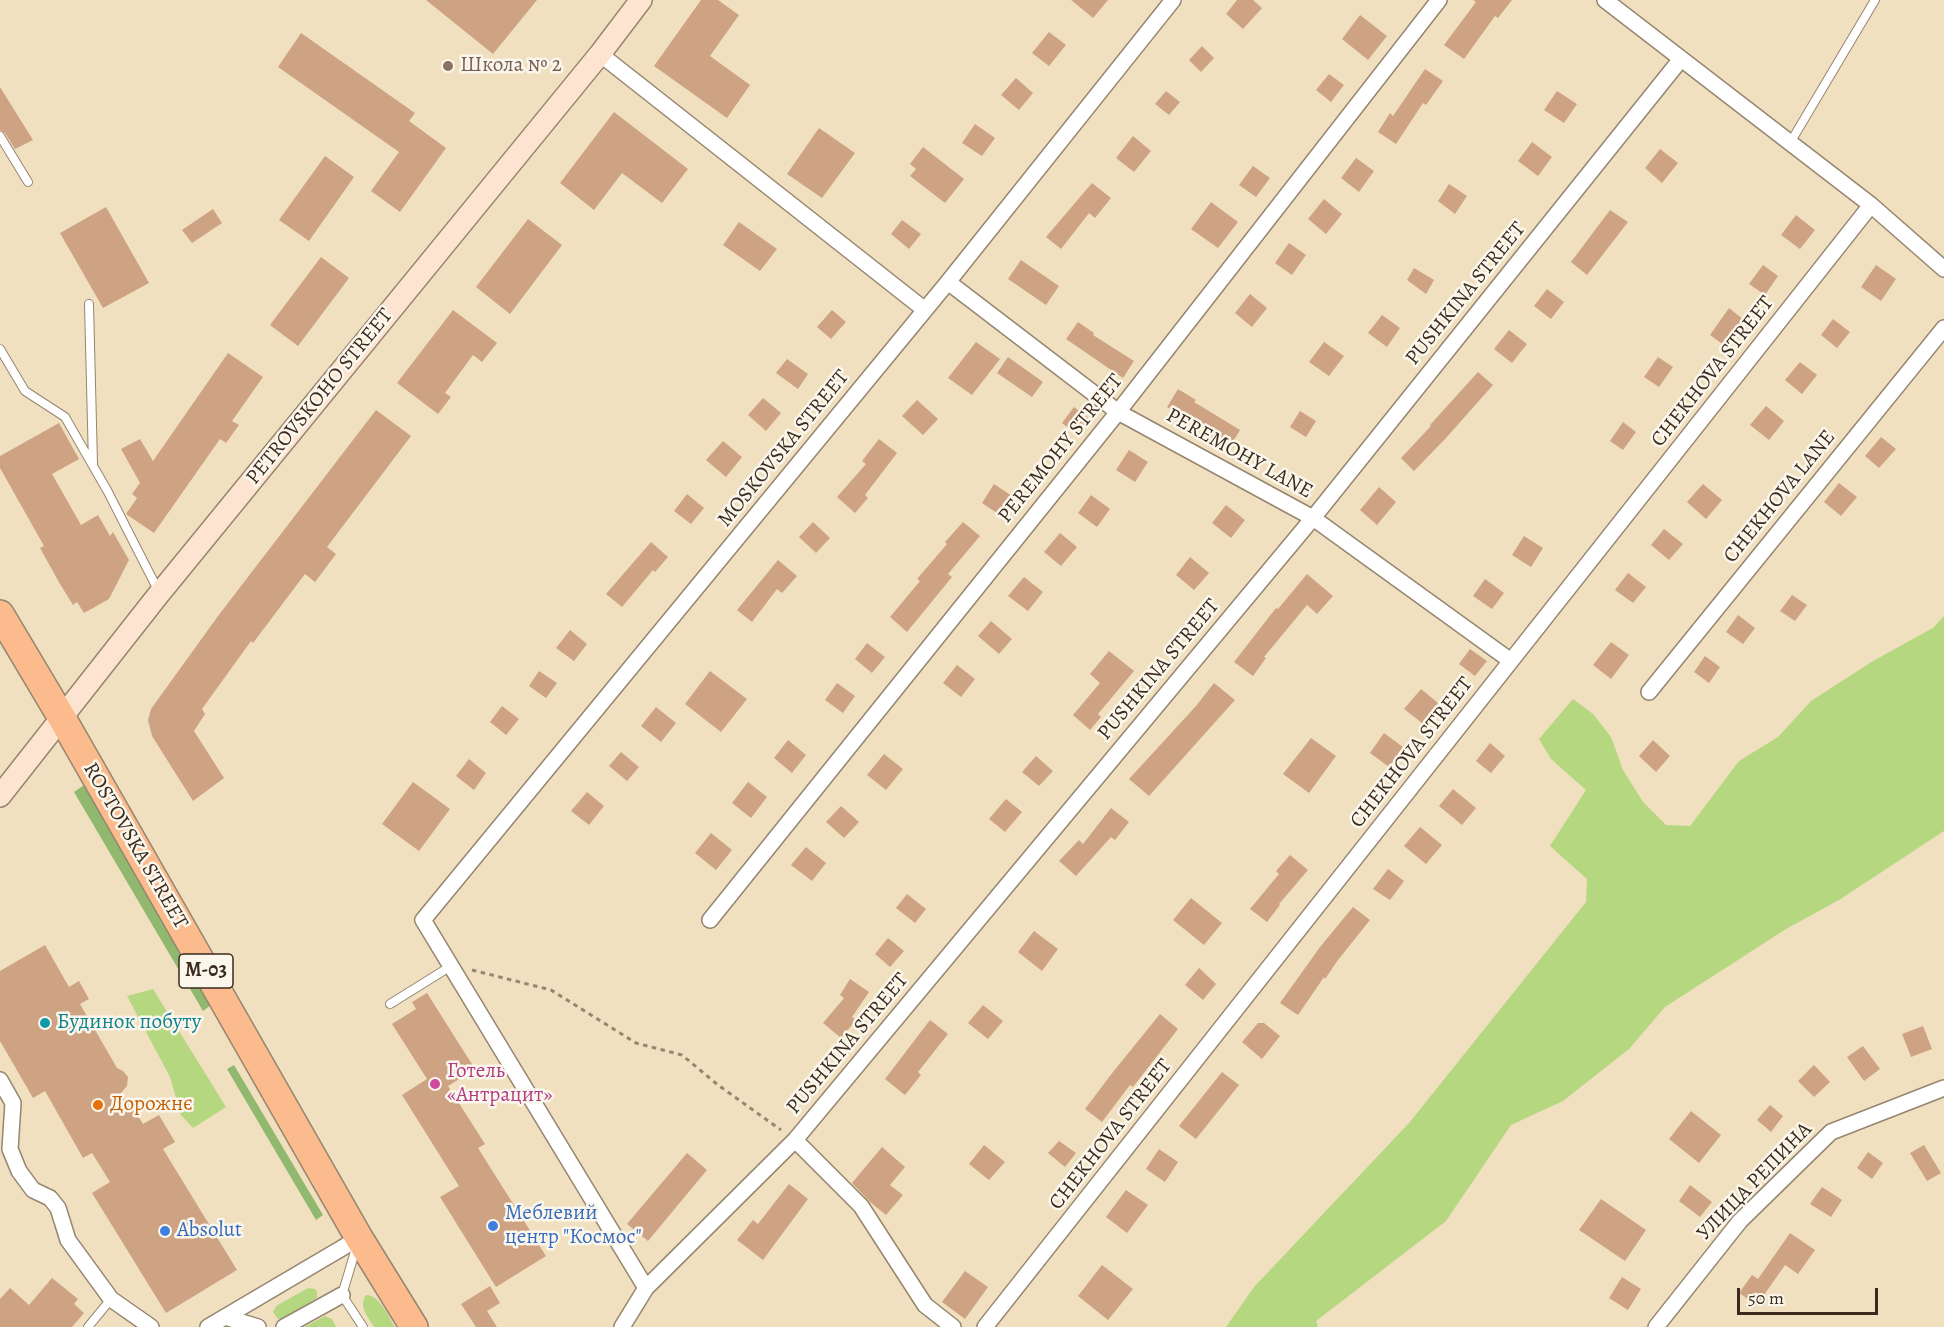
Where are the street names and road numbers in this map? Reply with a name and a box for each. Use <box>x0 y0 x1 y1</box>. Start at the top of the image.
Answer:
street label: PUSHKINA STREET <box>1401 217 1531 371</box>
street label: CHEKHOVA STREET <box>1646 292 1780 452</box>
street label: PETROVSKOHO STREET <box>241 304 399 490</box>
street label: MOSKOVSKA STREET <box>713 365 855 533</box>
street label: PEREMOHY STREET <box>993 369 1129 529</box>
street label: PEREMOHY LANE <box>1161 403 1317 505</box>
street label: CHEKHOVA LANE <box>1719 425 1841 569</box>
street label: PUSHKINA STREET <box>1093 594 1225 746</box>
street label: CHEKHOVA STREET <box>1345 673 1479 833</box>
street label: ROSTOVSKA STREET <box>77 758 193 934</box>
road number: М-03 <box>179 954 233 988</box>
street label: PUSHKINA STREET <box>782 968 914 1120</box>
street label: CHEKHOVA STREET <box>1044 1055 1178 1215</box>
street label: УЛИЦА РЕПИНА <box>1692 1118 1818 1246</box>

